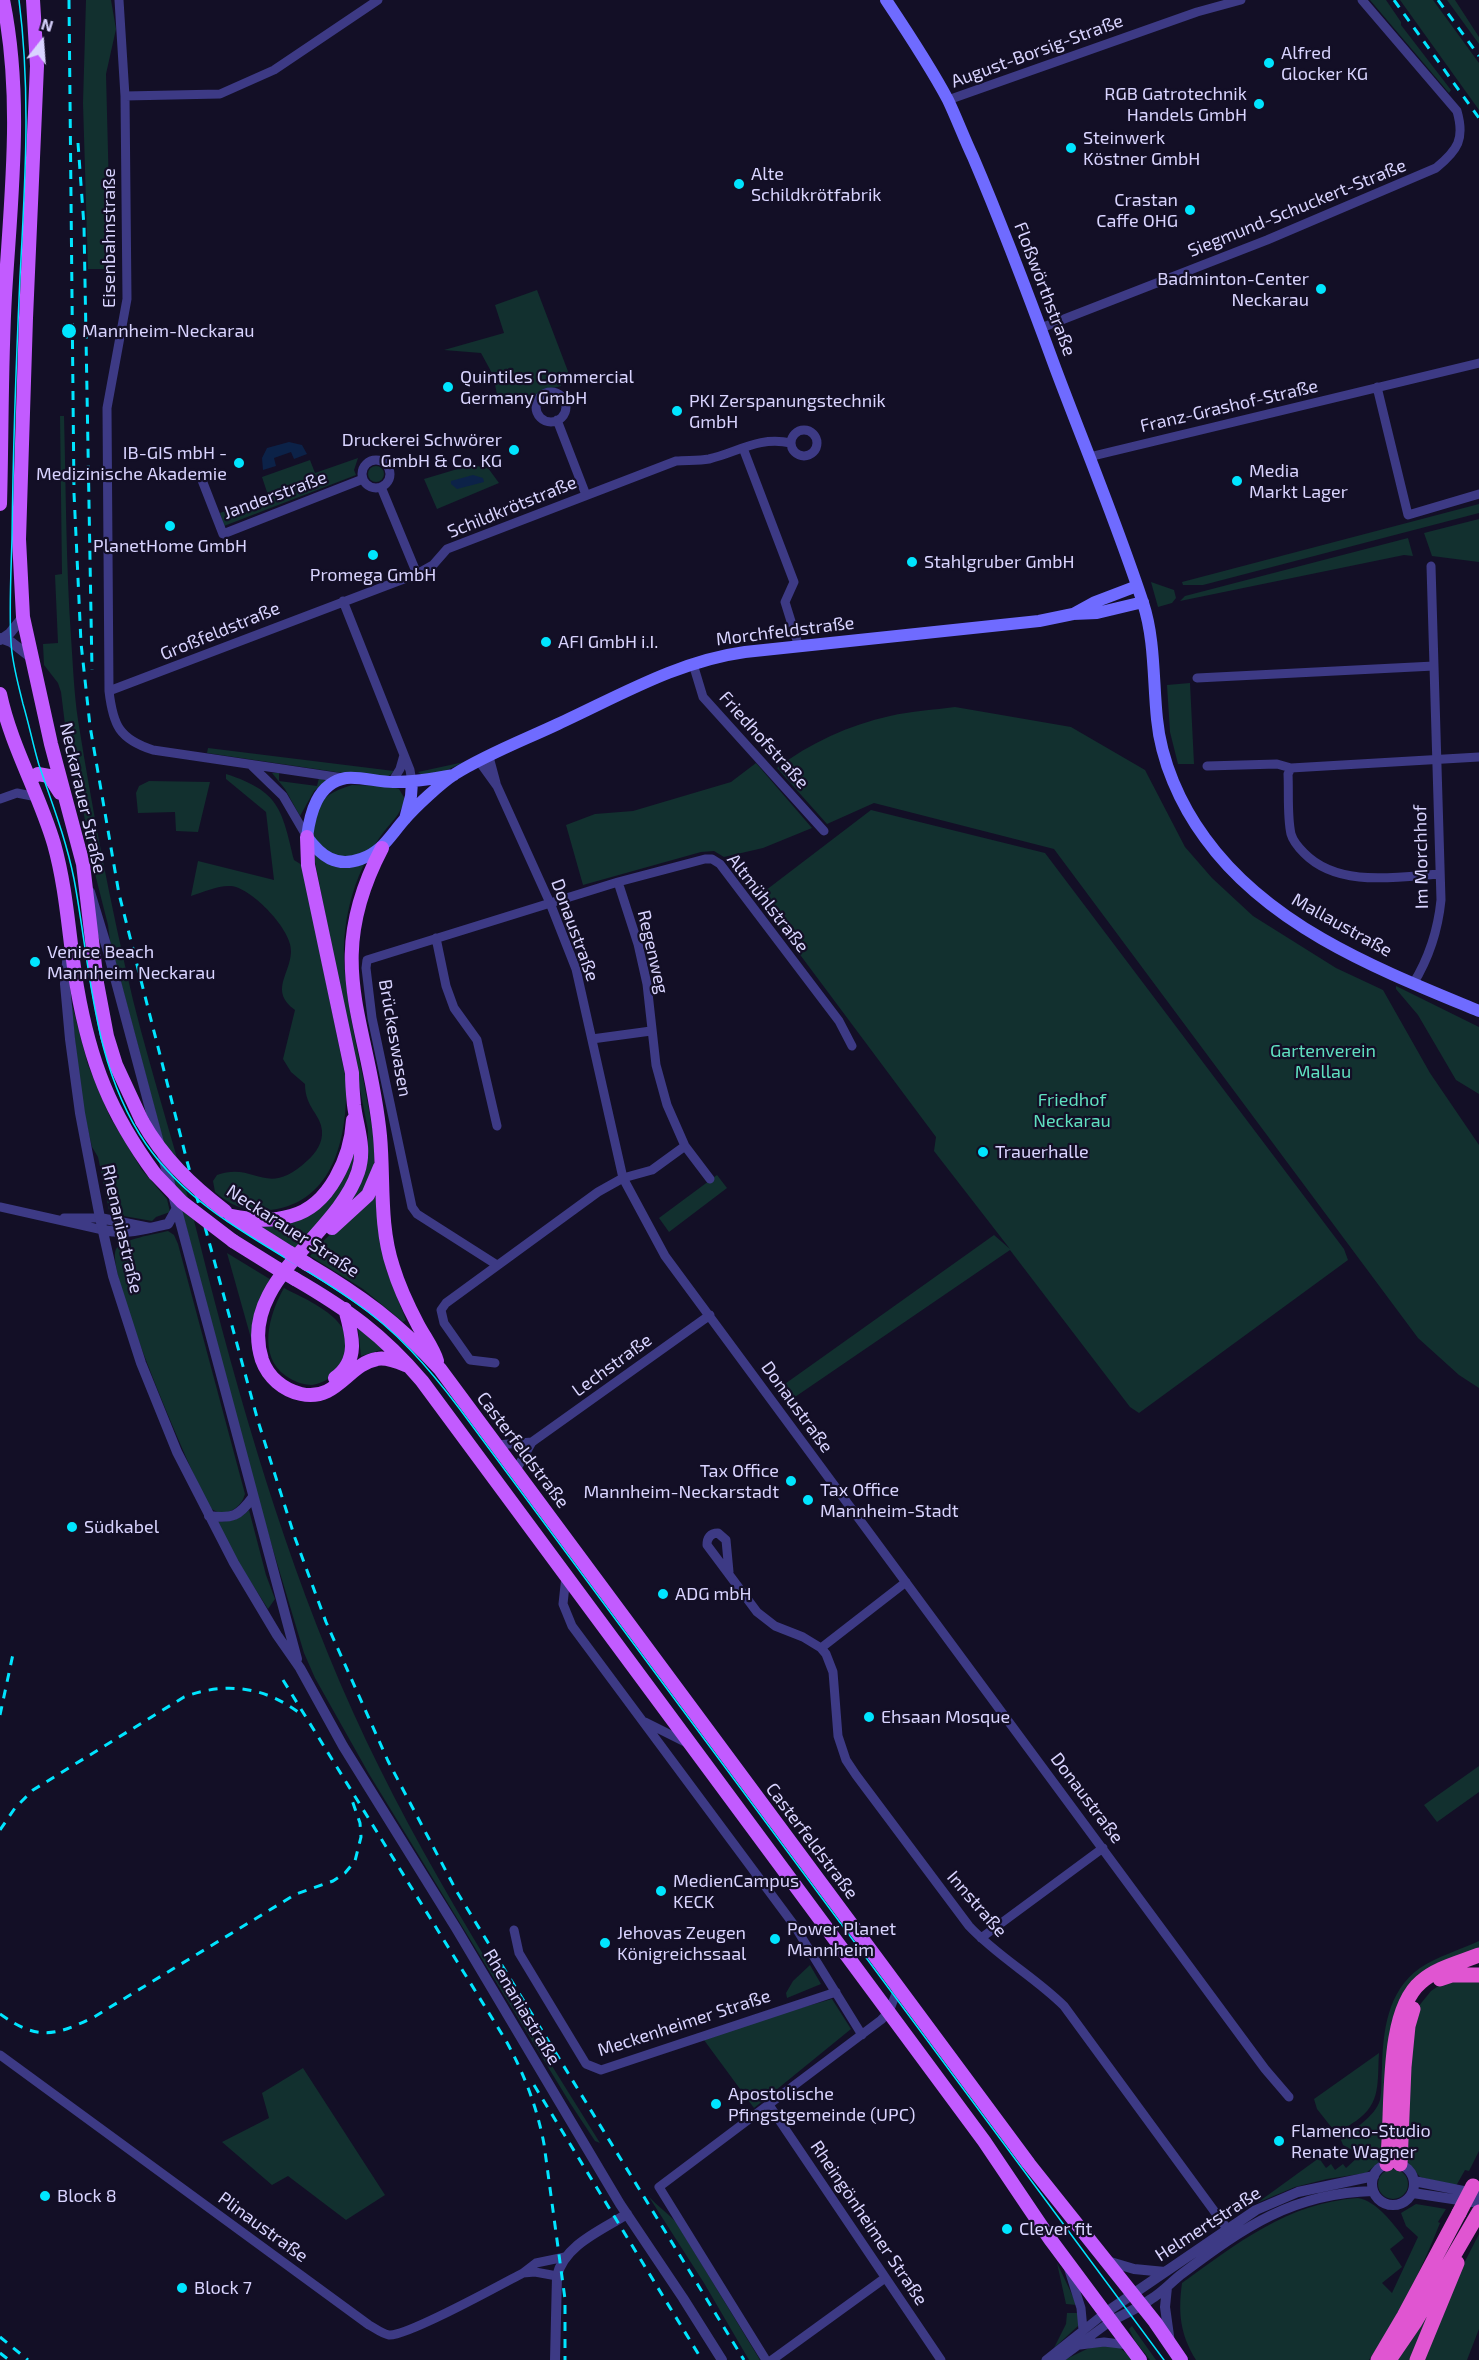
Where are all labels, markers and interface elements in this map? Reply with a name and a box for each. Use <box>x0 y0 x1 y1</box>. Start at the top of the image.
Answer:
street label: August-Borsig-Straße <box>948 10 1126 92</box>
north arrow <box>12 12 72 72</box>
text: N <box>39 14 56 35</box>
place label: Alfred Glocker KG <box>1281 42 1368 84</box>
marker: Alfred Glocker KG <box>1262 56 1276 70</box>
place label: RGB Gatrotechnik Handels GmbH <box>1104 83 1247 125</box>
marker: RGB Gatrotechnik Handels GmbH <box>1252 97 1266 111</box>
place label: Steinwerk Köstner GmbH <box>1083 127 1200 170</box>
marker: Steinwerk Köstner GmbH <box>1064 141 1078 155</box>
street label: Siegmund-Schuckert-Straße <box>1185 154 1409 262</box>
place label: Alte Schildkrötfabrik <box>751 163 882 206</box>
street label: Eisenbahnstraße <box>98 168 120 308</box>
marker: Alte Schildkrötfabrik <box>732 177 746 191</box>
place label: Crastan Caffe OHG <box>1096 189 1178 232</box>
marker: Crastan Caffe OHG <box>1183 203 1197 217</box>
street label: Floßwörthstraße <box>1010 219 1080 359</box>
place label: Badminton-Center Neckarau <box>1157 268 1309 310</box>
marker: Badminton-Center Neckarau <box>1314 282 1328 296</box>
place label: Mannheim-Neckarau <box>82 320 255 342</box>
marker: Mannheim-Neckarau <box>60 322 78 340</box>
place label: Quintiles Commercial Germany GmbH <box>460 366 634 409</box>
street label: Franz-Grashof-Straße <box>1138 375 1320 437</box>
marker: Quintiles Commercial Germany GmbH <box>441 380 455 394</box>
place label: PKI Zerspanungstechnik GmbH <box>689 390 886 432</box>
marker: PKI Zerspanungstechnik GmbH <box>670 404 684 418</box>
place label: Druckerei Schwörer GmbH & Co. KG <box>342 429 502 472</box>
place label: IB-GIS mbH - Medizinische Akademie <box>36 442 227 484</box>
marker: Druckerei Schwörer GmbH & Co. KG <box>507 443 521 457</box>
marker: IB-GIS mbH - Medizinische Akademie <box>232 456 246 470</box>
place label: Media Markt Lager <box>1249 460 1348 502</box>
street label: Janderstraße <box>220 466 330 524</box>
street label: Schildkrötstraße <box>444 471 580 543</box>
marker: Media Markt Lager <box>1230 474 1244 488</box>
marker: PlanetHome GmbH <box>163 519 177 533</box>
place label: PlanetHome GmbH <box>93 535 247 557</box>
marker: Promega GmbH <box>366 548 380 562</box>
place label: Stahlgruber GmbH <box>924 551 1075 573</box>
marker: Stahlgruber GmbH <box>905 555 919 569</box>
place label: Promega GmbH <box>310 564 436 586</box>
street label: Großfeldstraße <box>157 597 283 665</box>
street label: Morchfeldstraße <box>715 612 855 650</box>
place label: AFI GmbH i.I. <box>558 631 658 653</box>
marker: AFI GmbH i.I. <box>539 635 553 649</box>
street label: Friedhofstraße <box>715 687 813 793</box>
street label: Neckarauer Straße <box>55 720 111 876</box>
street label: Im Morchhof <box>1409 805 1433 909</box>
street label: Altmühlstraße <box>723 849 813 957</box>
street label: Donaustraße <box>546 876 604 984</box>
street label: Mallaustraße <box>1288 889 1396 961</box>
street label: Regenweg <box>633 908 673 996</box>
place label: Venice Beach Mannheim Neckarau <box>47 941 216 984</box>
marker: Venice Beach Mannheim Neckarau <box>28 955 42 969</box>
street label: Brückeswasen <box>374 977 416 1099</box>
park label: Gartenverein Mallau <box>1270 1040 1376 1082</box>
park label: Friedhof Neckarau <box>1033 1089 1111 1132</box>
place label: Trauerhalle <box>995 1141 1089 1163</box>
marker: Trauerhalle <box>976 1145 990 1159</box>
street label: Rhenaniastraße <box>97 1163 147 1295</box>
street label: Neckarauer Straße <box>222 1180 364 1282</box>
street label: Lechstraße <box>568 1329 656 1401</box>
street label: Donaustraße <box>757 1357 837 1457</box>
street label: Casterfeldstraße <box>472 1388 574 1512</box>
place label: Tax Office Mannheim-Neckarstadt <box>584 1460 779 1502</box>
marker: Tax Office Mannheim-Neckarstadt <box>784 1474 798 1488</box>
place label: Tax Office Mannheim-Stadt <box>820 1479 959 1522</box>
marker: Tax Office Mannheim-Stadt <box>801 1493 815 1507</box>
place label: Südkabel <box>84 1516 159 1538</box>
marker: Südkabel <box>65 1520 79 1534</box>
place label: ADG mbH <box>675 1583 752 1605</box>
marker: ADG mbH <box>656 1587 670 1601</box>
place label: Ehsaan Mosque <box>881 1706 1010 1728</box>
marker: Ehsaan Mosque <box>862 1710 876 1724</box>
street label: Donaustraße <box>1046 1748 1128 1848</box>
street label: Casterfeldstraße <box>761 1779 863 1903</box>
street label: Innstraße <box>942 1867 1012 1941</box>
place label: MedienCampus KECK <box>673 1870 799 1912</box>
marker: MedienCampus KECK <box>654 1884 668 1898</box>
place label: Power Planet Mannheim <box>787 1918 896 1960</box>
place label: Jehovas Zeugen Königreichssaal <box>617 1922 746 1964</box>
marker: Power Planet Mannheim <box>768 1932 782 1946</box>
marker: Jehovas Zeugen Königreichssaal <box>598 1936 612 1950</box>
street label: Rhenaniastraße <box>479 1945 565 2069</box>
street label: Meckenheimer Straße <box>595 1985 773 2061</box>
place label: Apostolische Pfingstgemeinde (UPC) <box>728 2083 915 2126</box>
marker: Apostolische Pfingstgemeinde (UPC) <box>709 2097 723 2111</box>
place label: Flamenco-Studio Renate Wagner <box>1291 2120 1431 2162</box>
marker: Flamenco-Studio Renate Wagner <box>1272 2134 1286 2148</box>
street label: Rheingönheimer Straße <box>806 2137 932 2309</box>
street label: Helmertstraße <box>1151 2182 1265 2266</box>
place label: Block 8 <box>57 2185 117 2207</box>
street label: Plinaustraße <box>214 2187 312 2267</box>
marker: Block 8 <box>38 2189 52 2203</box>
place label: Clever fit <box>1019 2218 1092 2240</box>
marker: Clever fit <box>1000 2222 1014 2236</box>
place label: Block 7 <box>194 2277 252 2299</box>
marker: Block 7 <box>175 2281 189 2295</box>

